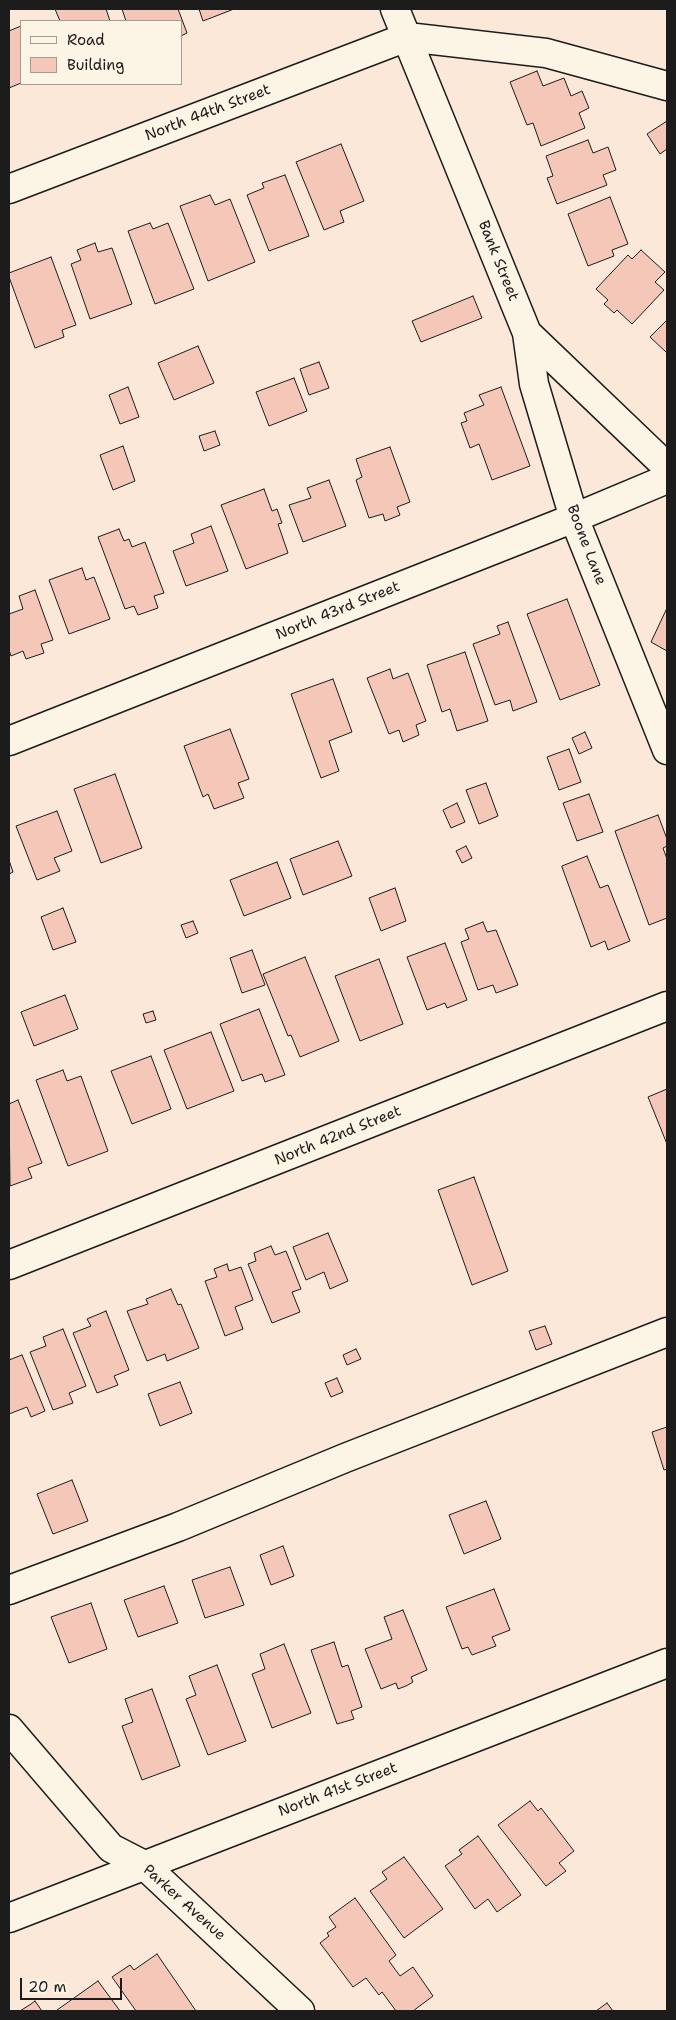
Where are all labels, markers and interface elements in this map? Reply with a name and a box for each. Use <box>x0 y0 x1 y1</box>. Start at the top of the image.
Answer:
legend <box>20 20 182 85</box>
text: Road <box>67 30 105 50</box>
text: Building <box>67 55 124 75</box>
street label: North 44th Street <box>143 81 273 145</box>
street label: Bank Street <box>474 218 522 304</box>
street label: Boone Lane <box>562 502 610 588</box>
street label: North 43rd Street <box>273 578 403 644</box>
street label: North 42nd Street <box>272 1102 404 1170</box>
street label: North 41st Street <box>276 1759 400 1821</box>
street label: Parker Avenue <box>139 1861 229 1945</box>
scale bar <box>22 1968 125 2000</box>
text: 20 m <box>28 1977 67 1997</box>

